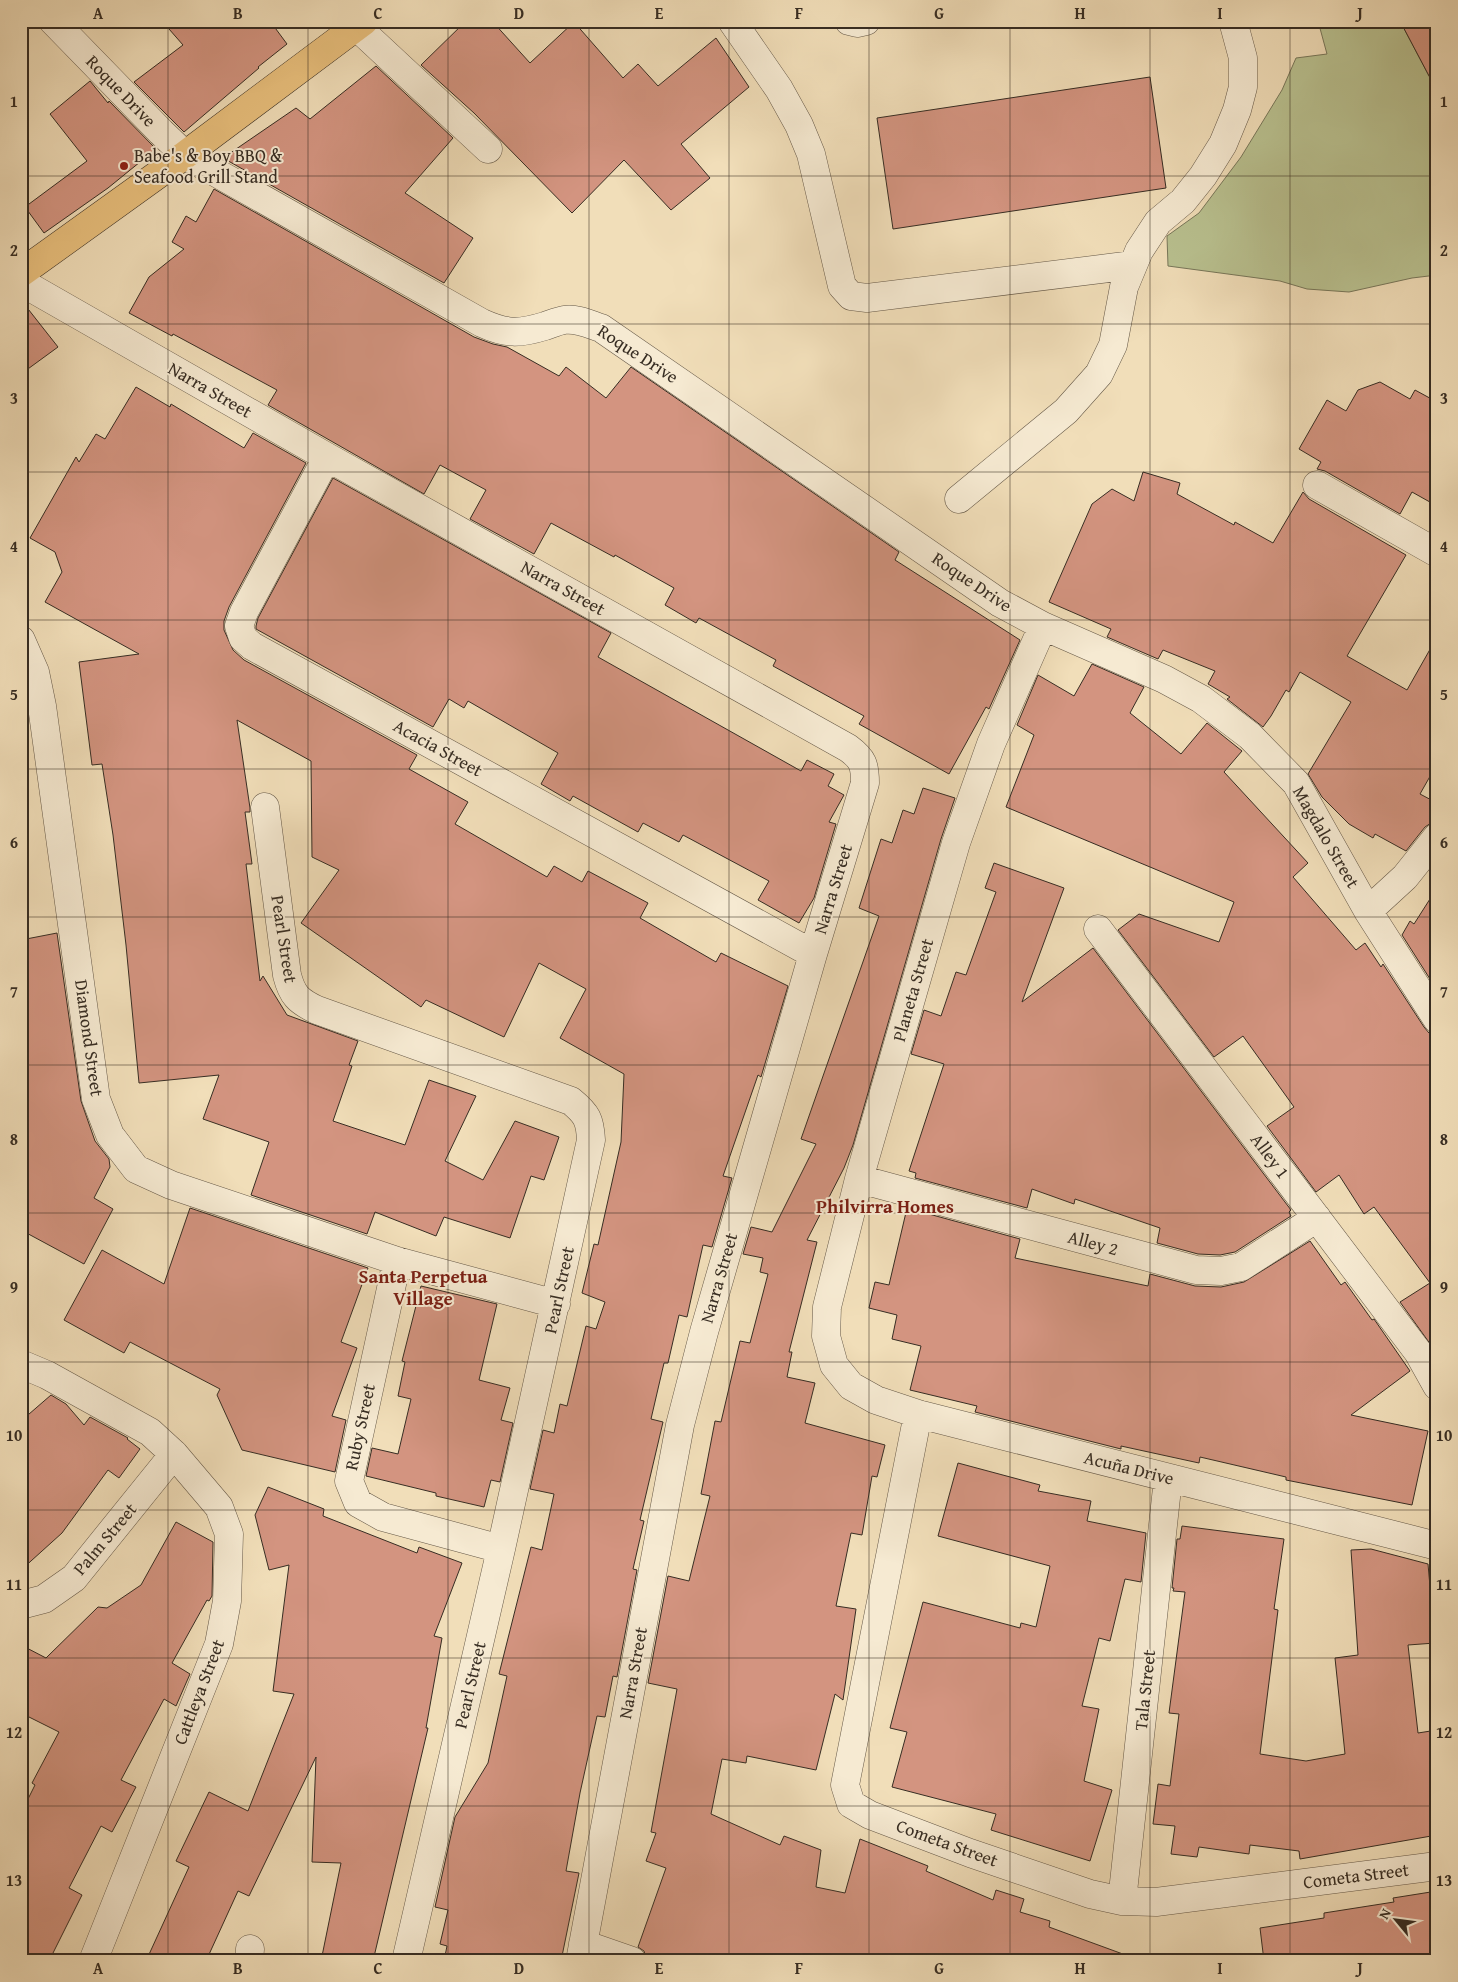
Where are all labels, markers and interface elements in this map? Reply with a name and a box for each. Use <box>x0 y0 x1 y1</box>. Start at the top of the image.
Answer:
text: A <box>93 1 104 25</box>
text: B <box>233 1 243 25</box>
text: C <box>373 1 383 25</box>
text: D <box>514 1 524 25</box>
text: E <box>655 1 664 25</box>
text: F <box>795 1 803 25</box>
text: G <box>934 1 944 25</box>
text: H <box>1074 1 1086 25</box>
text: I <box>1217 1 1223 25</box>
text: J <box>1354 1 1363 25</box>
street label: Roque Drive <box>80 48 163 133</box>
text: 1 <box>10 89 18 113</box>
text: 1 <box>1440 89 1448 113</box>
place label: Babe's & Boy BBQ & Seafood Grill Stand <box>134 142 283 190</box>
marker: Babe's & Boy BBQ & Seafood Grill Stand <box>118 160 130 172</box>
text: 2 <box>10 238 18 262</box>
text: 2 <box>1440 238 1448 262</box>
street label: Roque Drive <box>593 317 684 390</box>
street label: Narra Street <box>163 355 258 425</box>
text: 3 <box>10 386 18 410</box>
text: 3 <box>1440 386 1448 410</box>
text: 4 <box>10 534 18 558</box>
text: 4 <box>1440 534 1448 558</box>
street label: Roque Drive <box>927 545 1018 618</box>
street label: Narra Street <box>516 553 611 622</box>
text: 5 <box>10 682 18 706</box>
text: 5 <box>1440 682 1448 706</box>
street label: Acacia Street <box>389 712 488 784</box>
street label: Magdalo Street <box>1286 781 1367 893</box>
text: 6 <box>10 830 18 854</box>
text: 6 <box>1440 830 1448 854</box>
street label: Narra Street <box>806 840 859 937</box>
street label: Pearl Street <box>264 893 305 985</box>
street label: Planeta Street <box>885 935 940 1045</box>
street label: Diamond Street <box>68 978 111 1099</box>
text: 7 <box>10 979 18 1003</box>
text: 7 <box>1440 979 1448 1003</box>
text: 8 <box>10 1127 18 1151</box>
street label: Alley 1 <box>1244 1127 1297 1184</box>
text: 8 <box>1440 1127 1448 1151</box>
district label: Philvirra Homes <box>816 1192 954 1220</box>
street label: Alley 2 <box>1065 1223 1121 1262</box>
street label: Narra Street <box>693 1229 744 1326</box>
street label: Pearl Street <box>536 1243 581 1336</box>
district label: Santa Perpetua Village <box>358 1262 488 1312</box>
text: 9 <box>10 1275 18 1299</box>
text: 9 <box>1440 1275 1448 1299</box>
street label: Ruby Street <box>337 1380 382 1473</box>
text: 10 <box>6 1423 22 1447</box>
text: 10 <box>1436 1423 1452 1447</box>
street label: Acuña Drive <box>1081 1443 1177 1492</box>
street label: Palm Street <box>66 1496 143 1581</box>
text: 11 <box>6 1572 22 1596</box>
text: 11 <box>1436 1572 1452 1596</box>
street label: Narra Street <box>611 1624 654 1721</box>
street label: Cattleya Street <box>166 1634 231 1749</box>
street label: Pearl Street <box>446 1638 493 1731</box>
street label: Tala Street <box>1127 1648 1162 1732</box>
text: 12 <box>6 1720 22 1744</box>
text: 12 <box>1436 1720 1452 1744</box>
street label: Cometa Street <box>893 1812 1002 1874</box>
street label: Cometa Street <box>1301 1856 1411 1895</box>
text: 13 <box>6 1868 22 1892</box>
text: 13 <box>1436 1868 1452 1892</box>
north arrow <box>1370 1894 1420 1944</box>
text: N <box>1374 1904 1396 1923</box>
text: A <box>93 1956 104 1980</box>
text: B <box>233 1956 243 1980</box>
text: C <box>373 1956 383 1980</box>
text: D <box>514 1956 524 1980</box>
text: E <box>655 1956 664 1980</box>
text: F <box>795 1956 803 1980</box>
text: G <box>934 1956 944 1980</box>
text: H <box>1074 1956 1086 1980</box>
text: I <box>1217 1956 1223 1980</box>
text: J <box>1354 1956 1363 1980</box>

